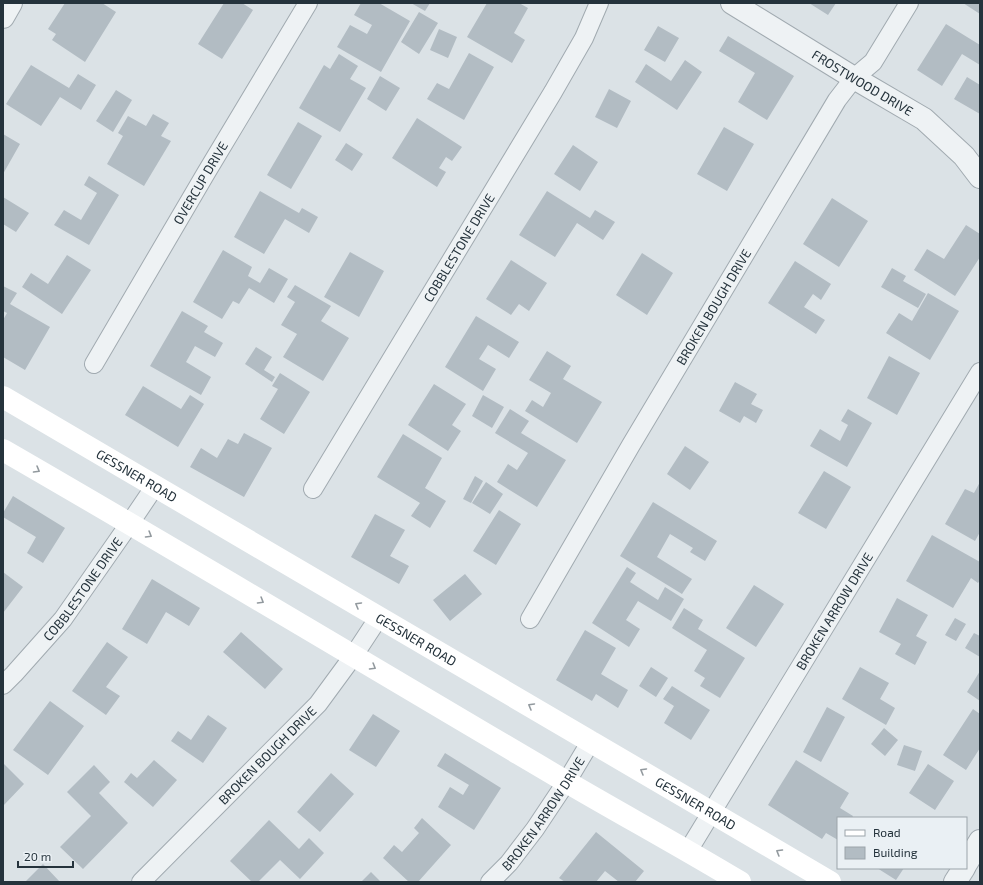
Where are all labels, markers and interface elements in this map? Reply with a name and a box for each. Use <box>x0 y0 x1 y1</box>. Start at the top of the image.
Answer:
street label: FROSTWOOD DRIVE <box>809 46 916 119</box>
street label: OVERCUP DRIVE <box>170 139 231 227</box>
street label: COBBLESTONE DRIVE <box>420 190 498 305</box>
street label: BROKEN BOUGH DRIVE <box>673 246 754 368</box>
street label: GESSNER ROAD <box>93 446 180 505</box>
one-way arrow <box>33 465 40 472</box>
one-way arrow <box>145 530 152 537</box>
street label: COBBLESTONE DRIVE <box>40 534 126 644</box>
street label: BROKEN ARROW DRIVE <box>792 549 876 673</box>
one-way arrow <box>257 596 264 603</box>
one-way arrow <box>355 602 362 609</box>
street label: GESSNER ROAD <box>373 609 459 669</box>
one-way arrow <box>369 662 376 669</box>
street label: BROKEN BOUGH DRIVE <box>215 703 320 808</box>
one-way arrow <box>528 703 535 710</box>
street label: BROKEN ARROW DRIVE <box>498 754 588 874</box>
one-way arrow <box>640 769 647 776</box>
street label: GESSNER ROAD <box>652 773 739 833</box>
legend <box>837 817 967 869</box>
text: Road <box>873 825 901 839</box>
scale bar <box>18 843 73 869</box>
text: Building <box>873 845 918 859</box>
text: 20 m <box>24 849 51 863</box>
one-way arrow <box>776 849 783 856</box>

